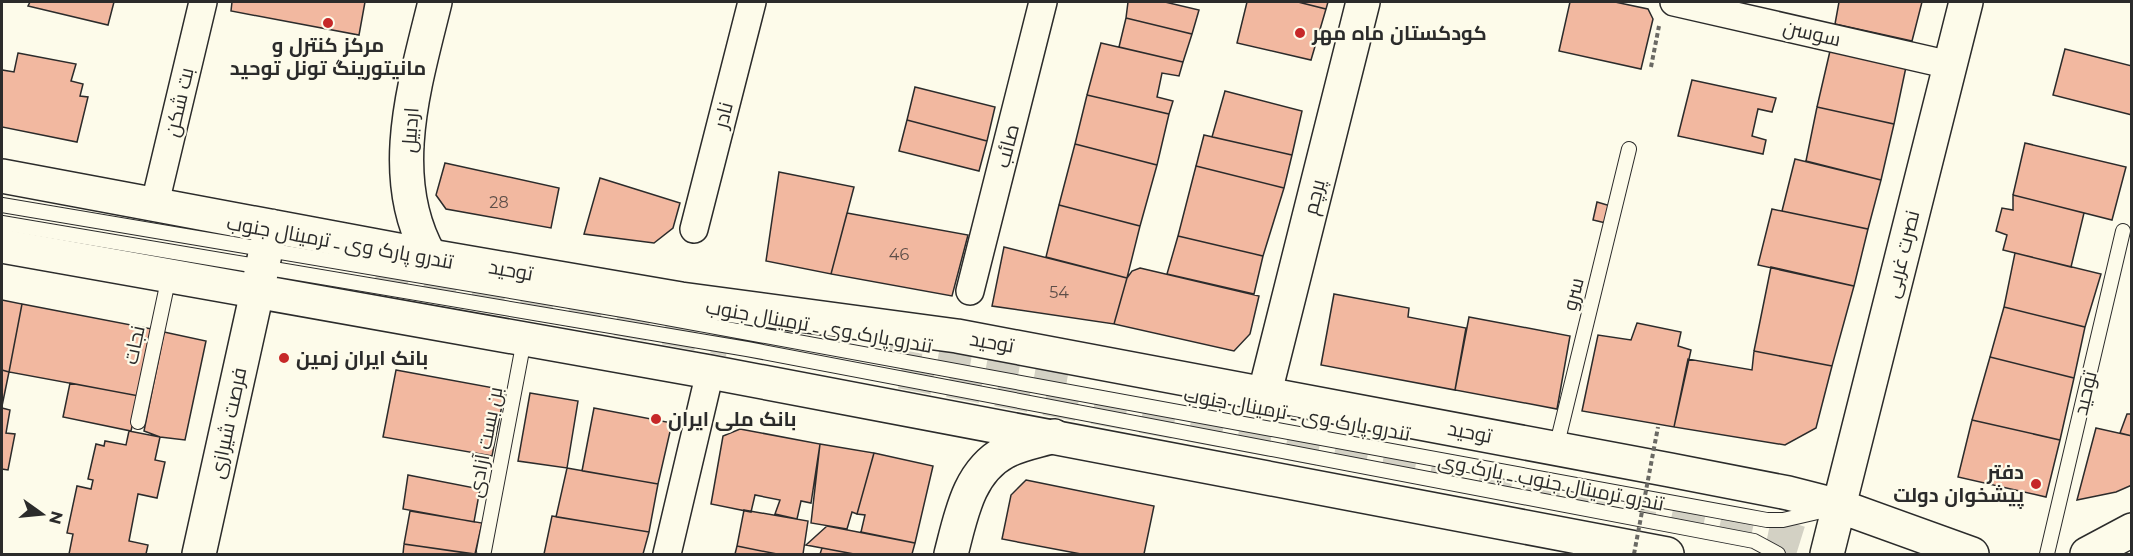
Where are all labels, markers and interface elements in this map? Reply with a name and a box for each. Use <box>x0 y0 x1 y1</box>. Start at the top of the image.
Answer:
street label: سوسن <box>1781 15 1843 52</box>
marker: مرکز کنترل و مانیتورینگ تونل توحید <box>321 16 335 30</box>
place label: کودکستان ماه مهر <box>1311 21 1487 46</box>
marker: کودکستان ماه مهر <box>1293 26 1307 40</box>
place label: مرکز کنترل و مانیتورینگ تونل توحید <box>230 33 426 80</box>
street label: بت شکن <box>159 65 200 139</box>
street label: نادر <box>708 99 738 132</box>
street label: اردبیل <box>396 106 425 154</box>
street label: صائب <box>990 122 1024 170</box>
street label: پرچم <box>1298 176 1332 218</box>
house number: 28 <box>489 193 509 212</box>
street label: نصرت غربی <box>1880 208 1925 301</box>
street label: تندرو پارک وی ـ ترمینال جنوب <box>225 210 456 275</box>
house number: 46 <box>889 245 909 264</box>
street label: توحید <box>487 254 536 286</box>
street label: سرو <box>1557 275 1589 313</box>
house number: 54 <box>1049 283 1069 302</box>
street label: تندرو پارک وی ـ ترمینال جنوب <box>704 294 935 359</box>
street label: نجات <box>118 323 150 367</box>
street label: توحید <box>968 326 1017 358</box>
place label: بانک ایران زمین <box>296 346 428 370</box>
marker: بانک ایران زمین <box>277 351 291 365</box>
street label: فرصت شیرازی <box>205 365 252 481</box>
street label: توحید <box>2068 368 2102 417</box>
street label: تندرو پارک وی ـ ترمینال جنوب <box>1182 382 1413 447</box>
street label: بن بست آزادی <box>463 385 508 500</box>
place label: بانک ملی ایران <box>668 407 797 431</box>
marker: بانک ملی ایران <box>649 412 663 426</box>
street label: توحید <box>1446 416 1495 448</box>
street label: تندرو ترمینال جنوب ـ پارک وی <box>1436 448 1667 517</box>
place label: دفتر پیشخوان دولت <box>1893 460 2024 509</box>
marker: دفتر پیشخوان دولت <box>2029 477 2043 491</box>
north arrow <box>12 484 72 544</box>
text: N <box>45 509 67 526</box>

